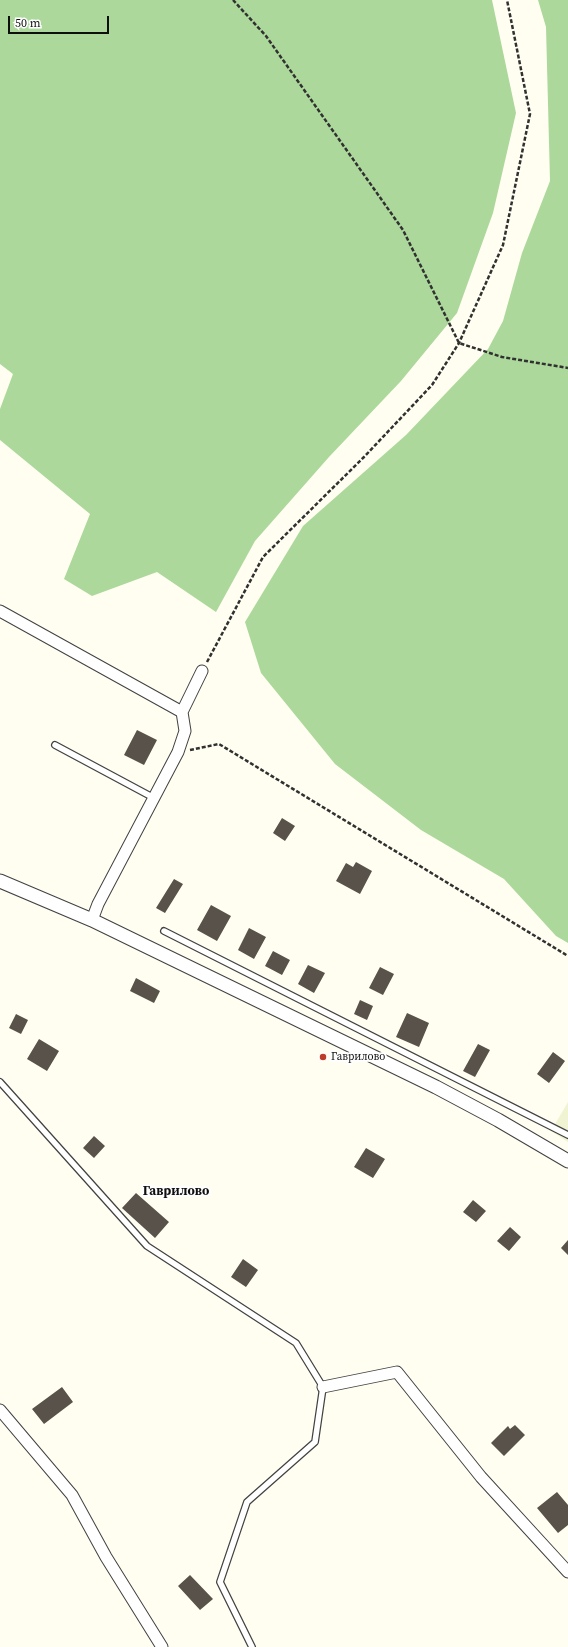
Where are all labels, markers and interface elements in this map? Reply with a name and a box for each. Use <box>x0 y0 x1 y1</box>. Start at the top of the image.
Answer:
scale bar <box>10 8 111 34</box>
text: 50 m <box>15 15 41 31</box>
place label: Гаврилово <box>331 1050 385 1064</box>
marker: Гаврилово <box>318 1052 328 1062</box>
district label: Гаврилово <box>143 1184 209 1200</box>

